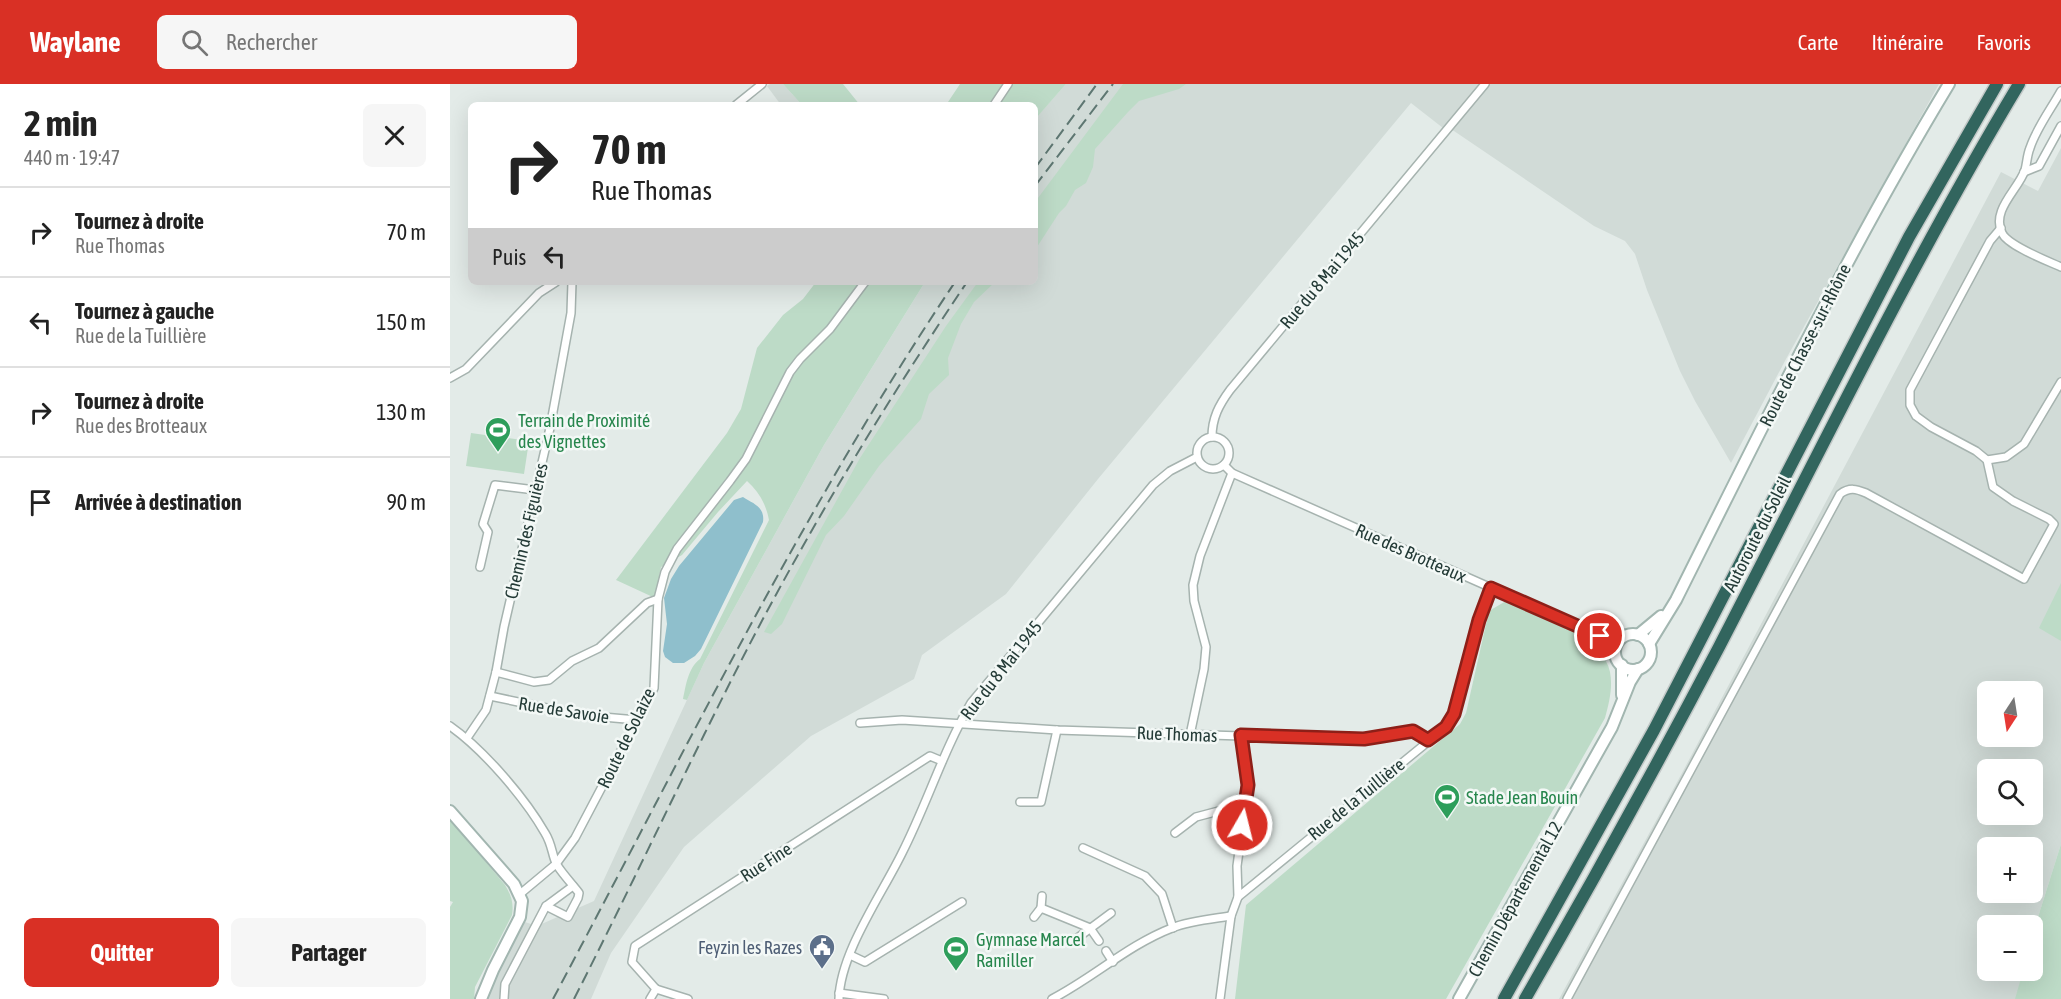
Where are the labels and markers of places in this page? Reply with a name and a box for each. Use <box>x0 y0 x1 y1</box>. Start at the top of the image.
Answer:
place label: Terrain de Proximité des Vignettes <box>518 410 650 452</box>
sports icon: Terrain de Proximité des Vignettes <box>483 415 513 453</box>
pin <box>1574 610 1625 661</box>
sports icon: Stade Jean Bouin <box>1432 782 1462 820</box>
place label: Stade Jean Bouin <box>1466 787 1578 808</box>
place label: Gymnase Marcel Ramiller <box>976 929 1086 971</box>
public building icon: Feyzin les Razes <box>807 932 837 970</box>
sports icon: Gymnase Marcel Ramiller <box>941 934 971 972</box>
place label: Feyzin les Razes <box>698 937 802 958</box>

